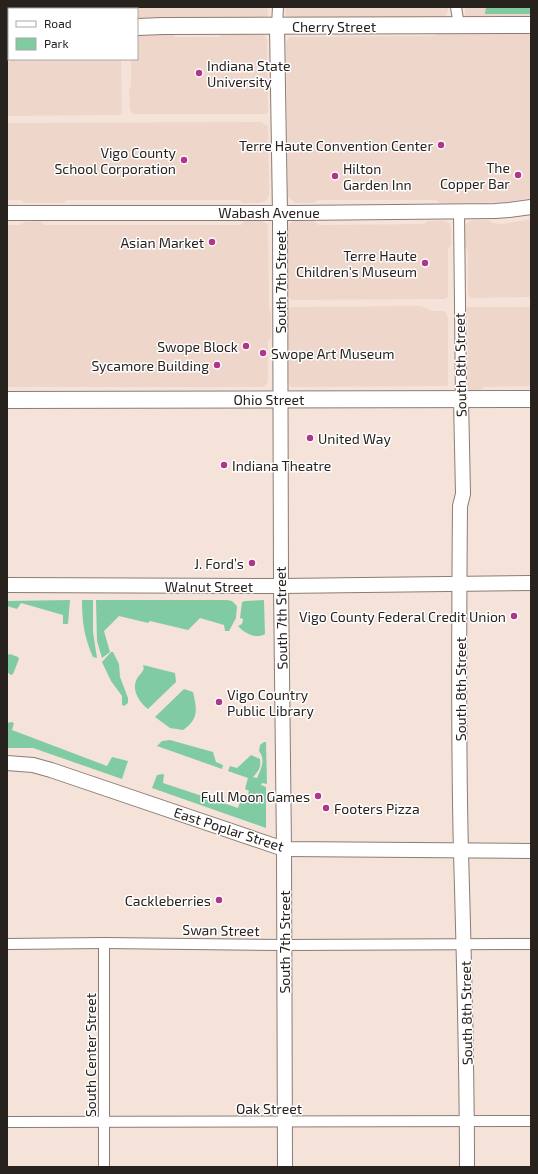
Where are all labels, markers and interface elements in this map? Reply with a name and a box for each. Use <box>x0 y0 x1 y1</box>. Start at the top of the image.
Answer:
legend <box>8 8 138 60</box>
text: Road <box>44 16 72 30</box>
street label: Cherry Street <box>292 18 376 35</box>
text: Park <box>44 36 69 50</box>
place label: Indiana State University <box>207 57 291 90</box>
marker: Indiana State University <box>194 68 204 78</box>
place label: Terre Haute Convention Center <box>239 137 433 154</box>
marker: Terre Haute Convention Center <box>436 140 446 150</box>
place label: Vigo County School Corporation <box>55 144 177 177</box>
marker: Vigo County School Corporation <box>179 155 189 165</box>
place label: The Copper Bar <box>440 159 510 192</box>
place label: Hilton Garden Inn <box>343 160 412 193</box>
marker: The Copper Bar <box>513 170 523 180</box>
marker: Hilton Garden Inn <box>330 171 340 181</box>
street label: Wabash Avenue <box>218 204 320 221</box>
street label: South 7th Street <box>272 230 289 334</box>
place label: Asian Market <box>120 234 204 251</box>
marker: Asian Market <box>207 237 217 247</box>
place label: Terre Haute Children's Museum <box>296 247 417 280</box>
marker: Terre Haute Children's Museum <box>420 258 430 268</box>
street label: South 8th Street <box>451 313 469 417</box>
place label: Swope Block <box>157 338 238 355</box>
marker: Swope Block <box>241 341 251 351</box>
place label: Swope Art Museum <box>271 345 395 362</box>
marker: Swope Art Museum <box>258 348 268 358</box>
place label: Sycamore Building <box>91 357 209 374</box>
marker: Sycamore Building <box>212 360 222 370</box>
street label: Ohio Street <box>234 391 304 408</box>
place label: United Way <box>318 430 392 447</box>
marker: United Way <box>305 433 315 443</box>
place label: Indiana Theatre <box>232 457 331 474</box>
marker: Indiana Theatre <box>219 460 229 470</box>
place label: J. Ford’s <box>194 555 244 572</box>
marker: J. Ford’s <box>247 558 257 568</box>
street label: South 7th Street <box>272 566 290 670</box>
street label: Walnut Street <box>165 578 253 595</box>
place label: Vigo County Federal Credit Union <box>299 608 506 625</box>
marker: Vigo County Federal Credit Union <box>509 611 519 621</box>
street label: South 8th Street <box>452 637 469 741</box>
place label: Vigo Country Public Library <box>227 686 314 719</box>
marker: Vigo Country Public Library <box>214 697 224 707</box>
place label: Full Moon Games <box>201 788 310 805</box>
marker: Full Moon Games <box>313 791 323 801</box>
place label: Footers Pizza <box>334 800 420 817</box>
street label: East Poplar Street <box>172 803 286 855</box>
marker: Footers Pizza <box>321 803 331 813</box>
street label: South 7th Street <box>276 890 293 994</box>
place label: Cackleberries <box>125 892 211 909</box>
marker: Cackleberries <box>214 895 224 905</box>
street label: Swan Street <box>182 921 260 939</box>
street label: South 8th Street <box>457 961 475 1065</box>
street label: South Center Street <box>82 993 99 1117</box>
street label: Oak Street <box>236 1100 302 1117</box>

